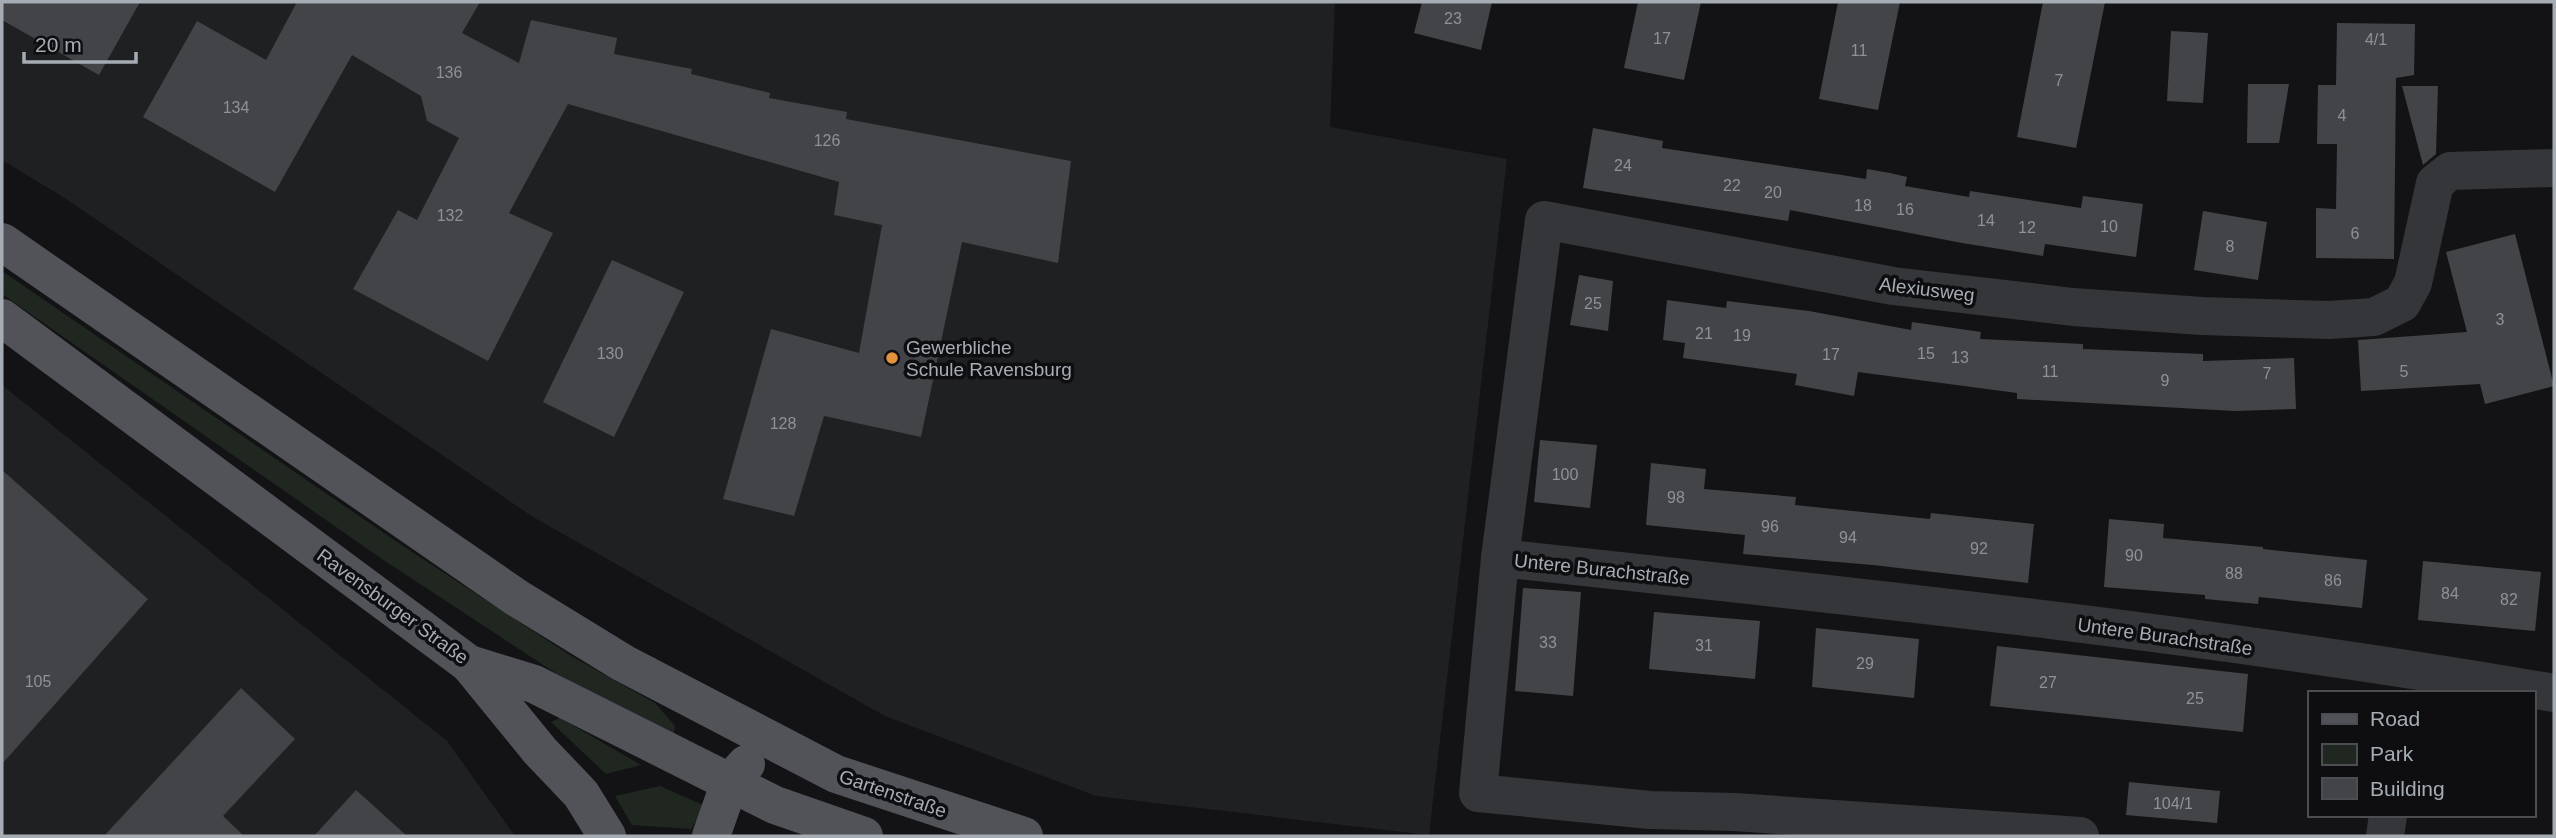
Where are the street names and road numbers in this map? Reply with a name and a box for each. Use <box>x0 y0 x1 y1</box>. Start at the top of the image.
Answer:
street label: Alexiusweg <box>1878 273 1976 306</box>
street label: Ravensburger Straße <box>313 545 472 668</box>
street label: Untere Burachstraße <box>1513 550 1691 589</box>
street label: Untere Burachstraße <box>2076 614 2254 659</box>
street label: Gartenstraße <box>836 765 949 822</box>

